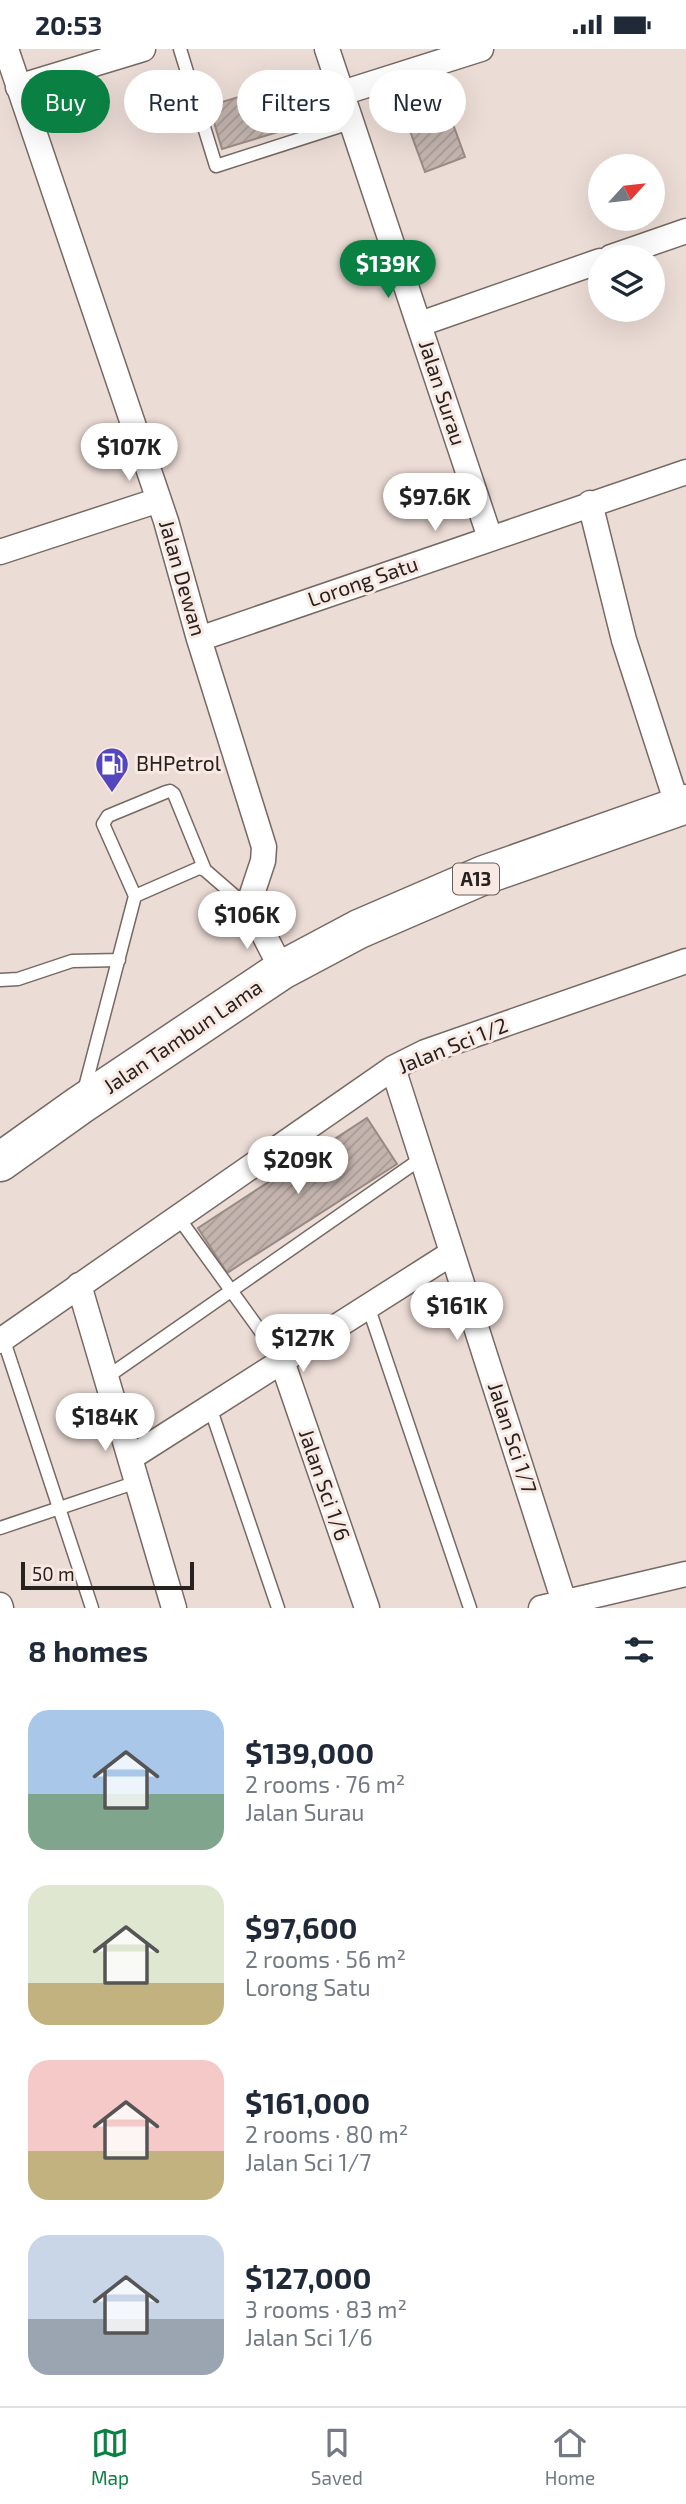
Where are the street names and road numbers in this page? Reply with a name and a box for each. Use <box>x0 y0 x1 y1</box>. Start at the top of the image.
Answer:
street label: Jalan Surau <box>415 337 472 448</box>
street label: Jalan Dewan <box>155 517 212 638</box>
street label: Lorong Satu <box>304 550 421 611</box>
road number: A13 <box>453 863 499 895</box>
street label: Jalan Tambun Lama <box>98 973 266 1098</box>
street label: Jalan Sci 1/2 <box>394 1011 511 1078</box>
street label: Jalan Sci 1/7 <box>484 1379 543 1496</box>
street label: Jalan Sci 1/6 <box>295 1425 356 1544</box>

